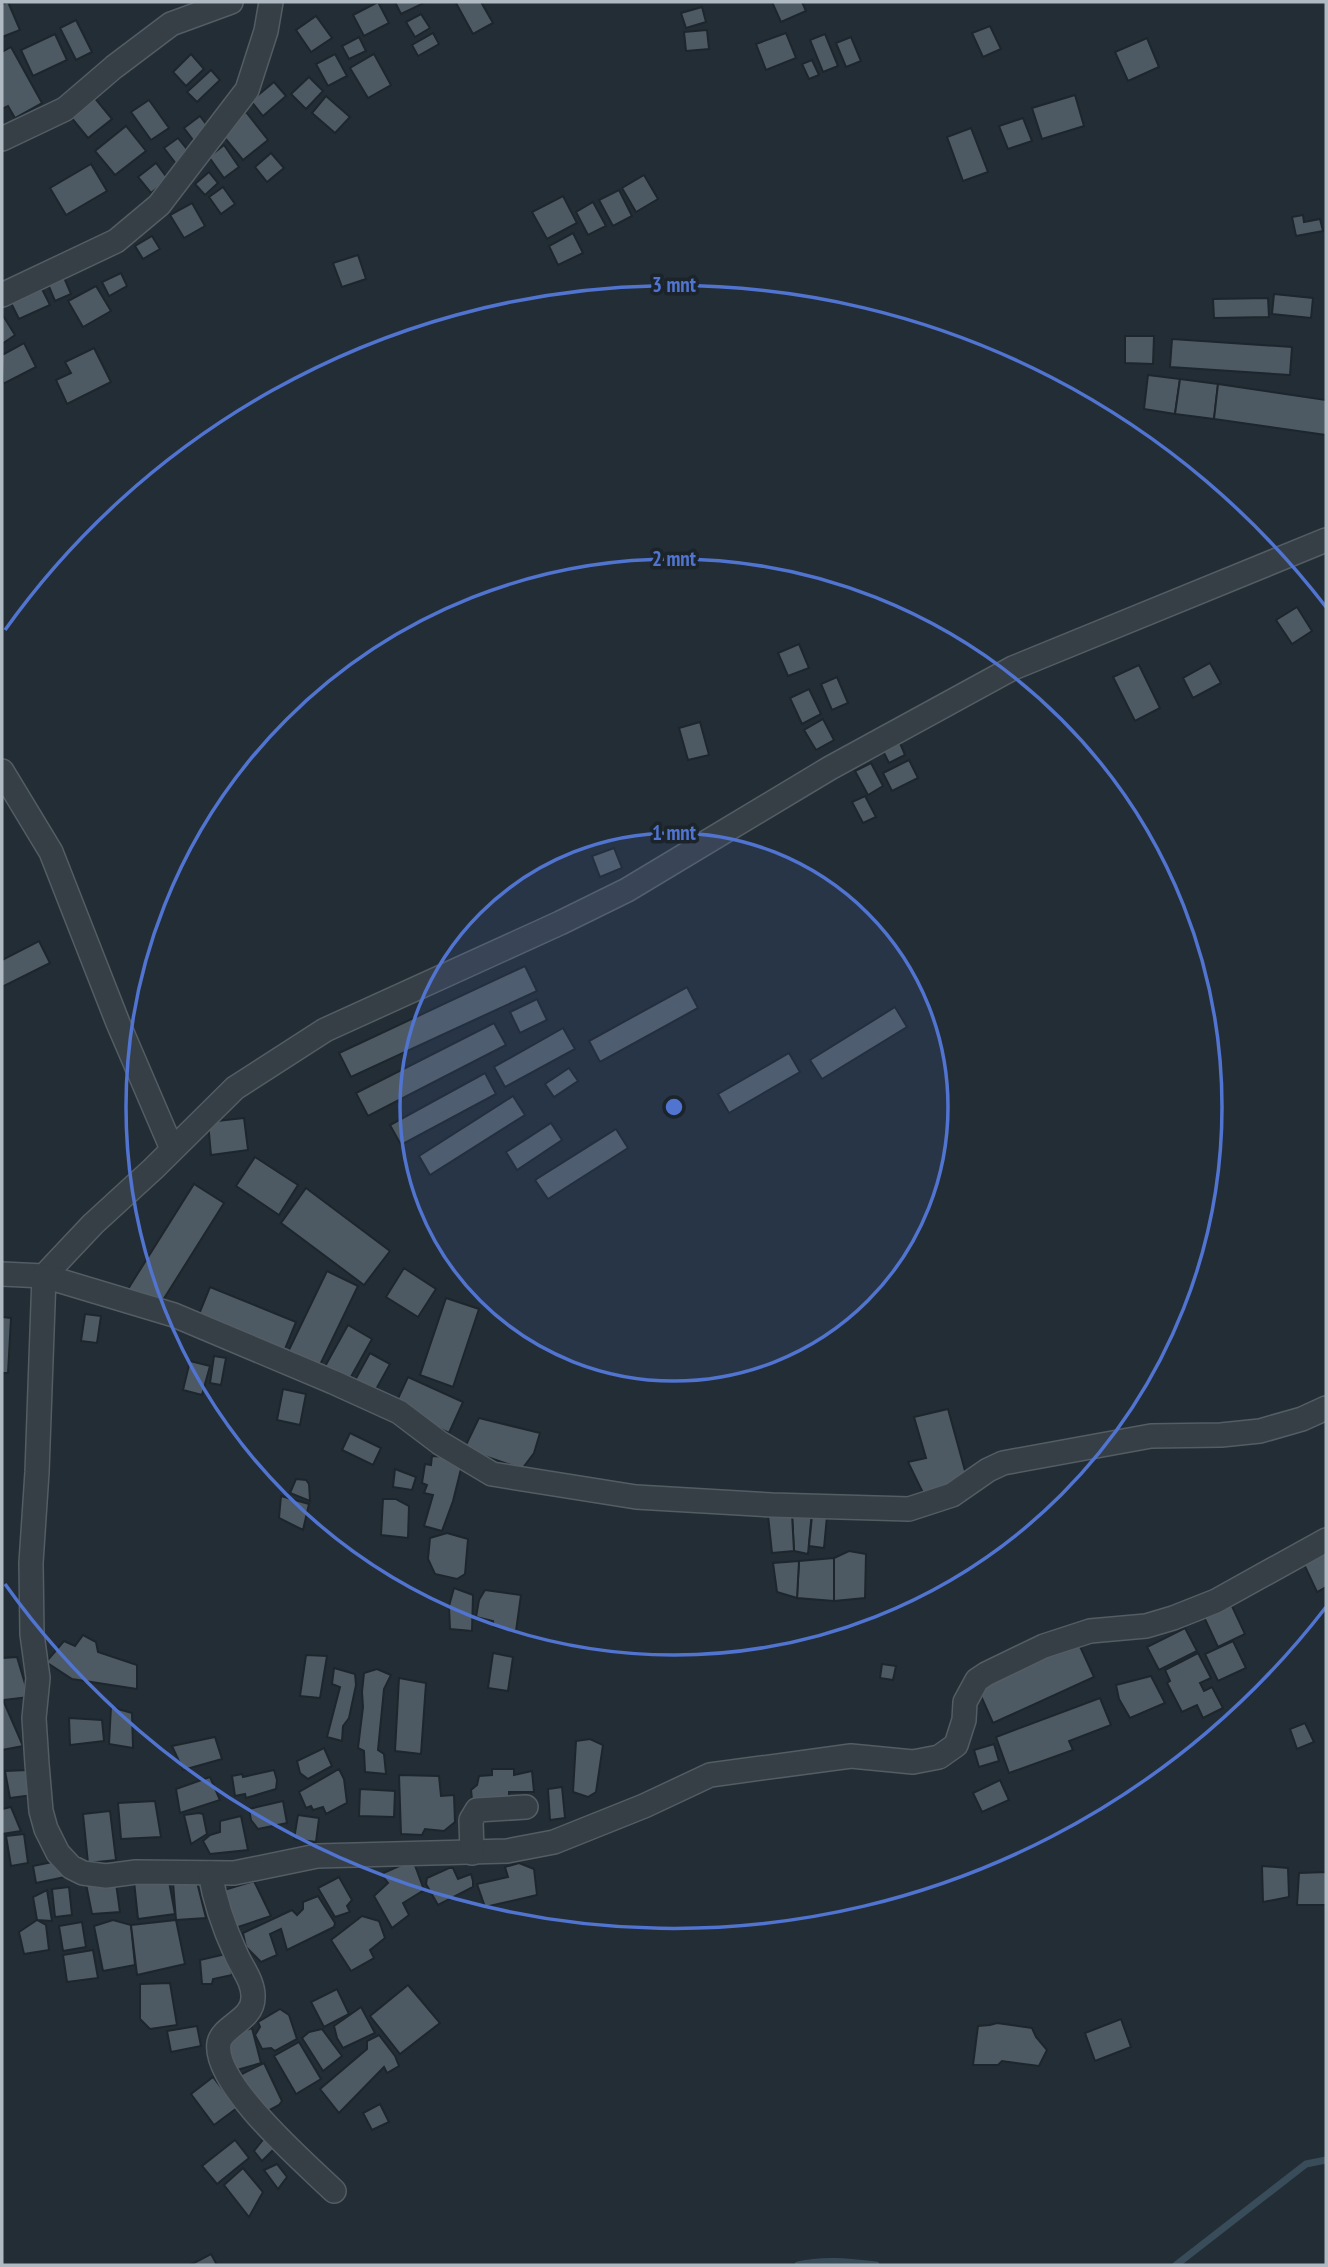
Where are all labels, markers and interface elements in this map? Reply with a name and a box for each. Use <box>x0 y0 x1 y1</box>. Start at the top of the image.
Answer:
text: 3 mnt <box>652 271 696 298</box>
text: 2 mnt <box>652 545 696 572</box>
text: 1 mnt <box>652 819 696 846</box>
centre of rings <box>662 1095 686 1119</box>

